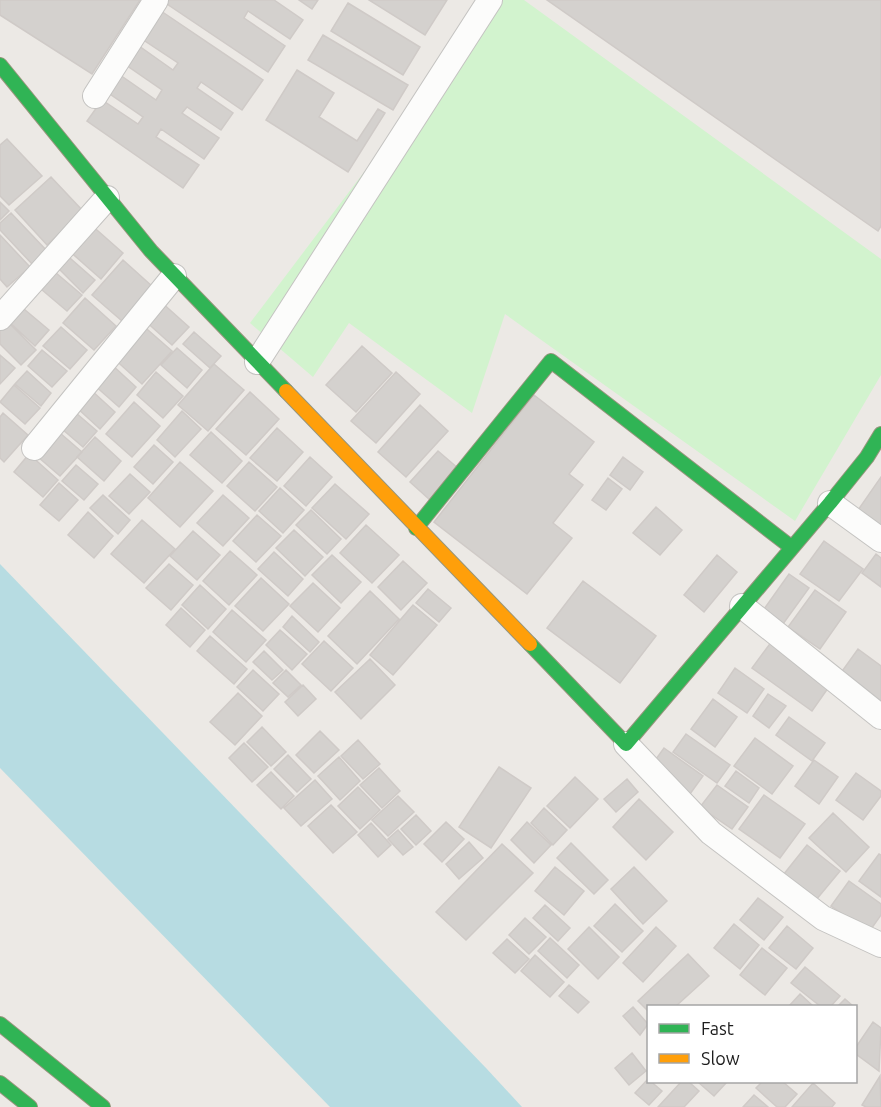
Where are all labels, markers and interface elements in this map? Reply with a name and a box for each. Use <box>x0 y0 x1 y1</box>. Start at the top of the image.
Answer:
legend <box>647 1005 857 1083</box>
text: Fast <box>701 1018 734 1038</box>
text: Slow <box>701 1048 740 1068</box>

